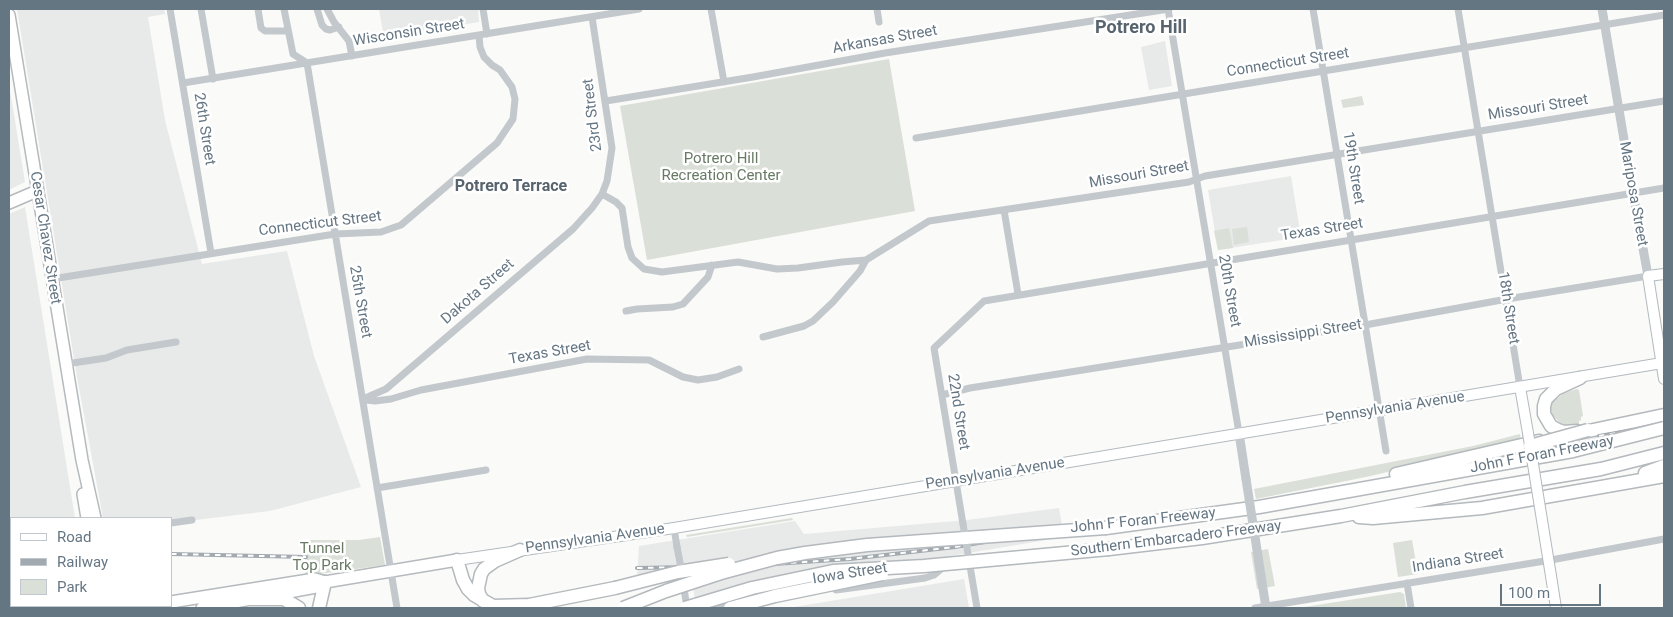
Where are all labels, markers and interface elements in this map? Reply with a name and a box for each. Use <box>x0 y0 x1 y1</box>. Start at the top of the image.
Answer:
street label: Wisconsin Street <box>352 15 466 51</box>
district label: Potrero Hill <box>1095 17 1187 39</box>
street label: Arkansas Street <box>831 22 939 58</box>
street label: Connecticut Street <box>1226 44 1350 82</box>
street label: 23rd Street <box>580 77 606 153</box>
street label: 26th Street <box>189 91 219 167</box>
street label: Missouri Street <box>1487 91 1589 125</box>
street label: 19th Street <box>1338 130 1368 206</box>
street label: Mariposa Street <box>1615 140 1651 248</box>
park label: Potrero Hill Recreation Center <box>661 150 781 185</box>
street label: Missouri Street <box>1088 157 1190 193</box>
street label: Cesar Chavez Street <box>26 170 64 306</box>
district label: Potrero Terrace <box>455 177 567 197</box>
street label: Connecticut Street <box>258 208 382 240</box>
street label: Texas Street <box>1280 215 1364 245</box>
street label: 20th Street <box>1214 253 1244 329</box>
street label: Dakota Street <box>438 256 518 328</box>
street label: 25th Street <box>345 264 375 340</box>
street label: 18th Street <box>1493 270 1523 346</box>
street label: Mississippi Street <box>1243 316 1363 352</box>
street label: Texas Street <box>508 337 592 369</box>
street label: 22nd Street <box>943 373 973 451</box>
street label: Pennsylvania Avenue <box>1324 388 1466 428</box>
street label: John F Foran Freeway <box>1469 432 1615 478</box>
street label: Pennsylvania Avenue <box>924 454 1066 494</box>
street label: John F Foran Freeway <box>1069 504 1217 538</box>
legend <box>10 517 172 607</box>
street label: Southern Embarcadero Freeway <box>1070 517 1282 561</box>
street label: Pennsylvania Avenue <box>524 520 666 558</box>
text: Road <box>57 528 91 546</box>
park label: Tunnel Top Park <box>292 540 352 575</box>
street label: Indiana Street <box>1411 545 1505 577</box>
text: Railway <box>57 553 108 571</box>
street label: Iowa Street <box>811 559 889 589</box>
scale bar <box>1503 574 1604 606</box>
text: Park <box>57 578 87 596</box>
text: 100 m <box>1508 584 1550 602</box>

